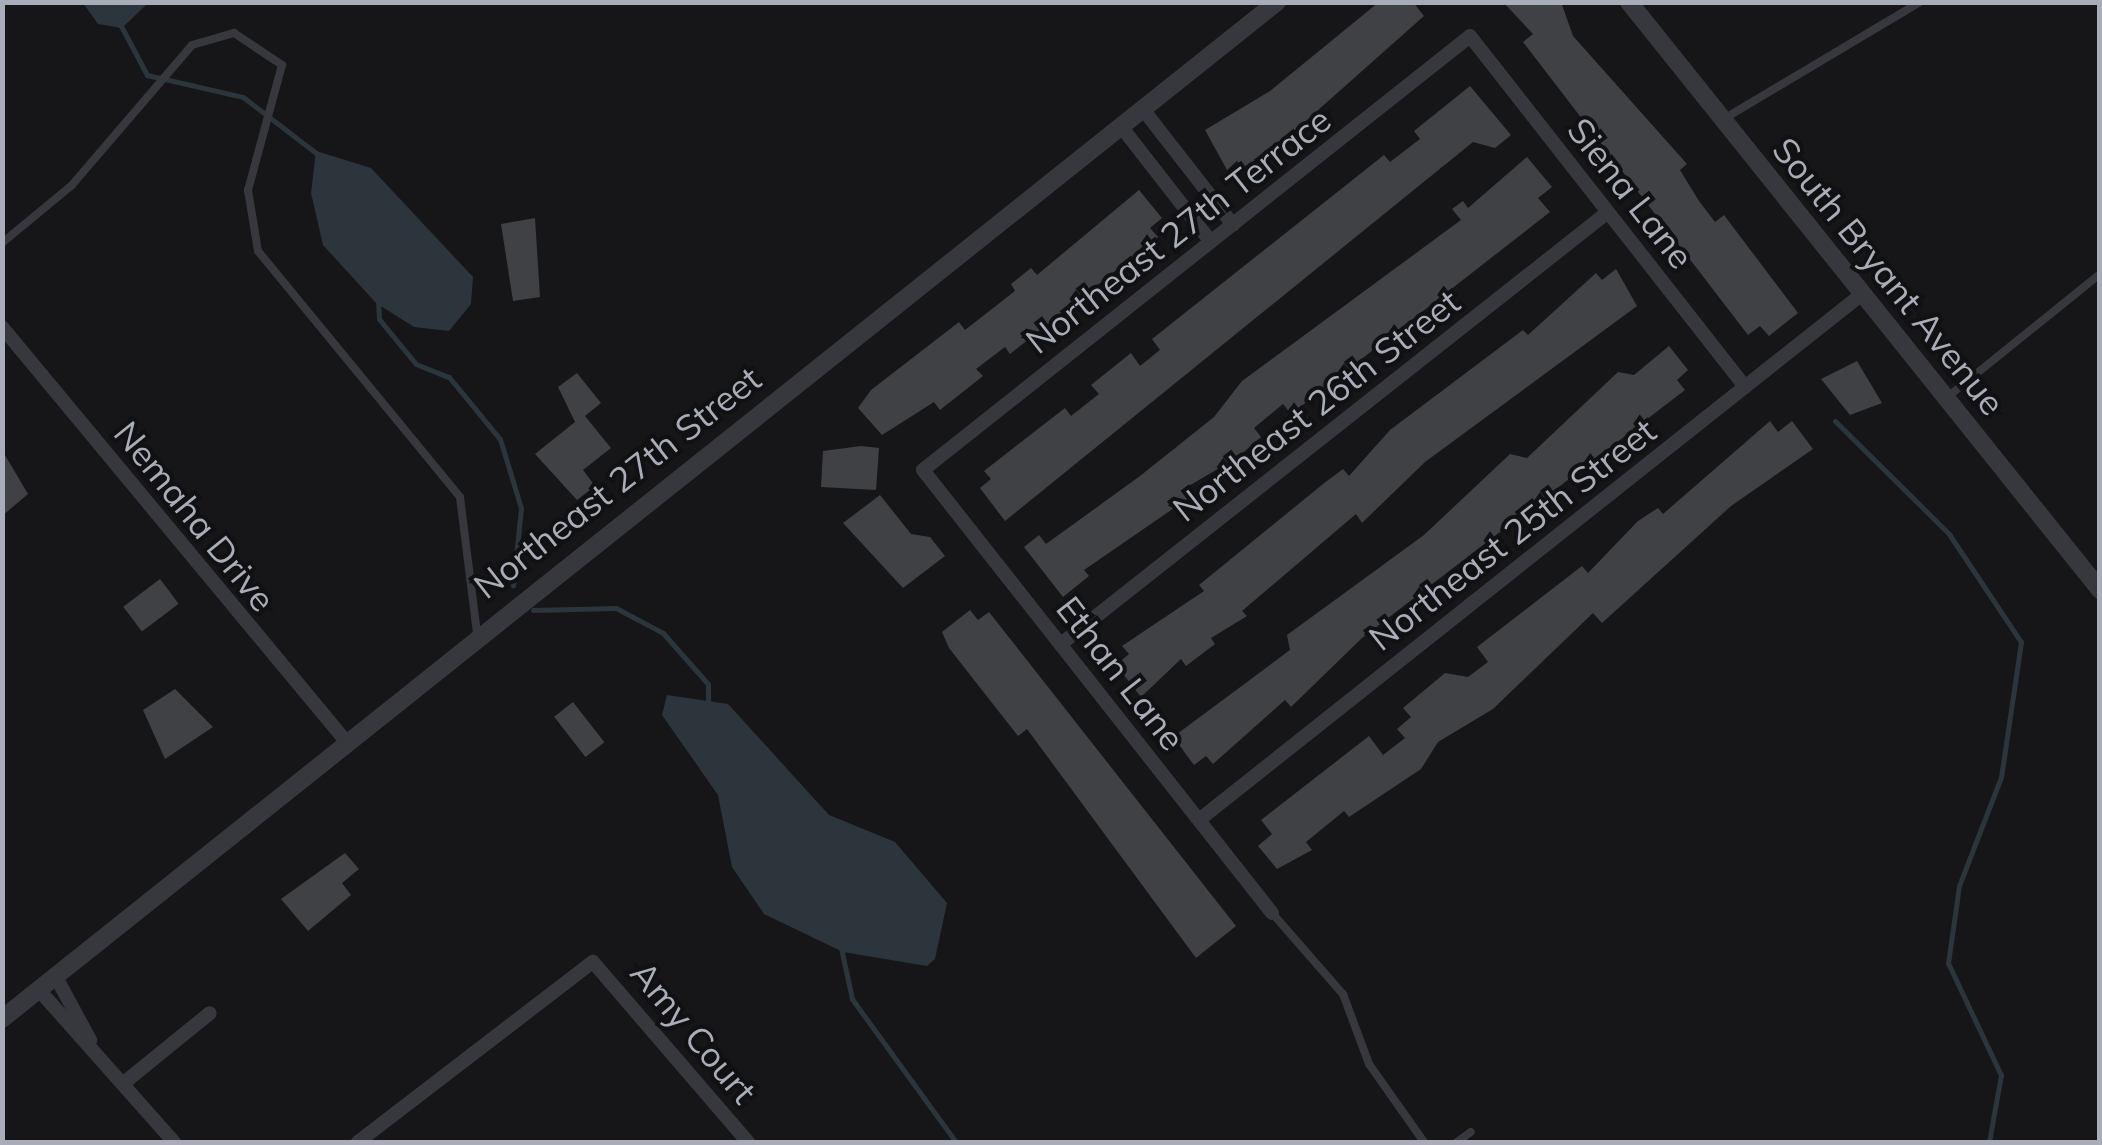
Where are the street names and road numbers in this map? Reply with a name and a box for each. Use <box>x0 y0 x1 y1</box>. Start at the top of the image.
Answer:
street label: Northeast 27th Terrace <box>1017 98 1339 362</box>
street label: Siena Lane <box>1559 109 1703 277</box>
street label: South Bryant Avenue <box>1764 129 2014 423</box>
street label: Northeast 26th Street <box>1164 280 1468 530</box>
street label: Northeast 27th Street <box>465 357 769 607</box>
street label: Northeast 25th Street <box>1360 409 1664 659</box>
street label: Nemaha Drive <box>106 413 284 619</box>
street label: Ethan Lane <box>1048 588 1194 758</box>
street label: Amy Court <box>622 952 766 1112</box>

